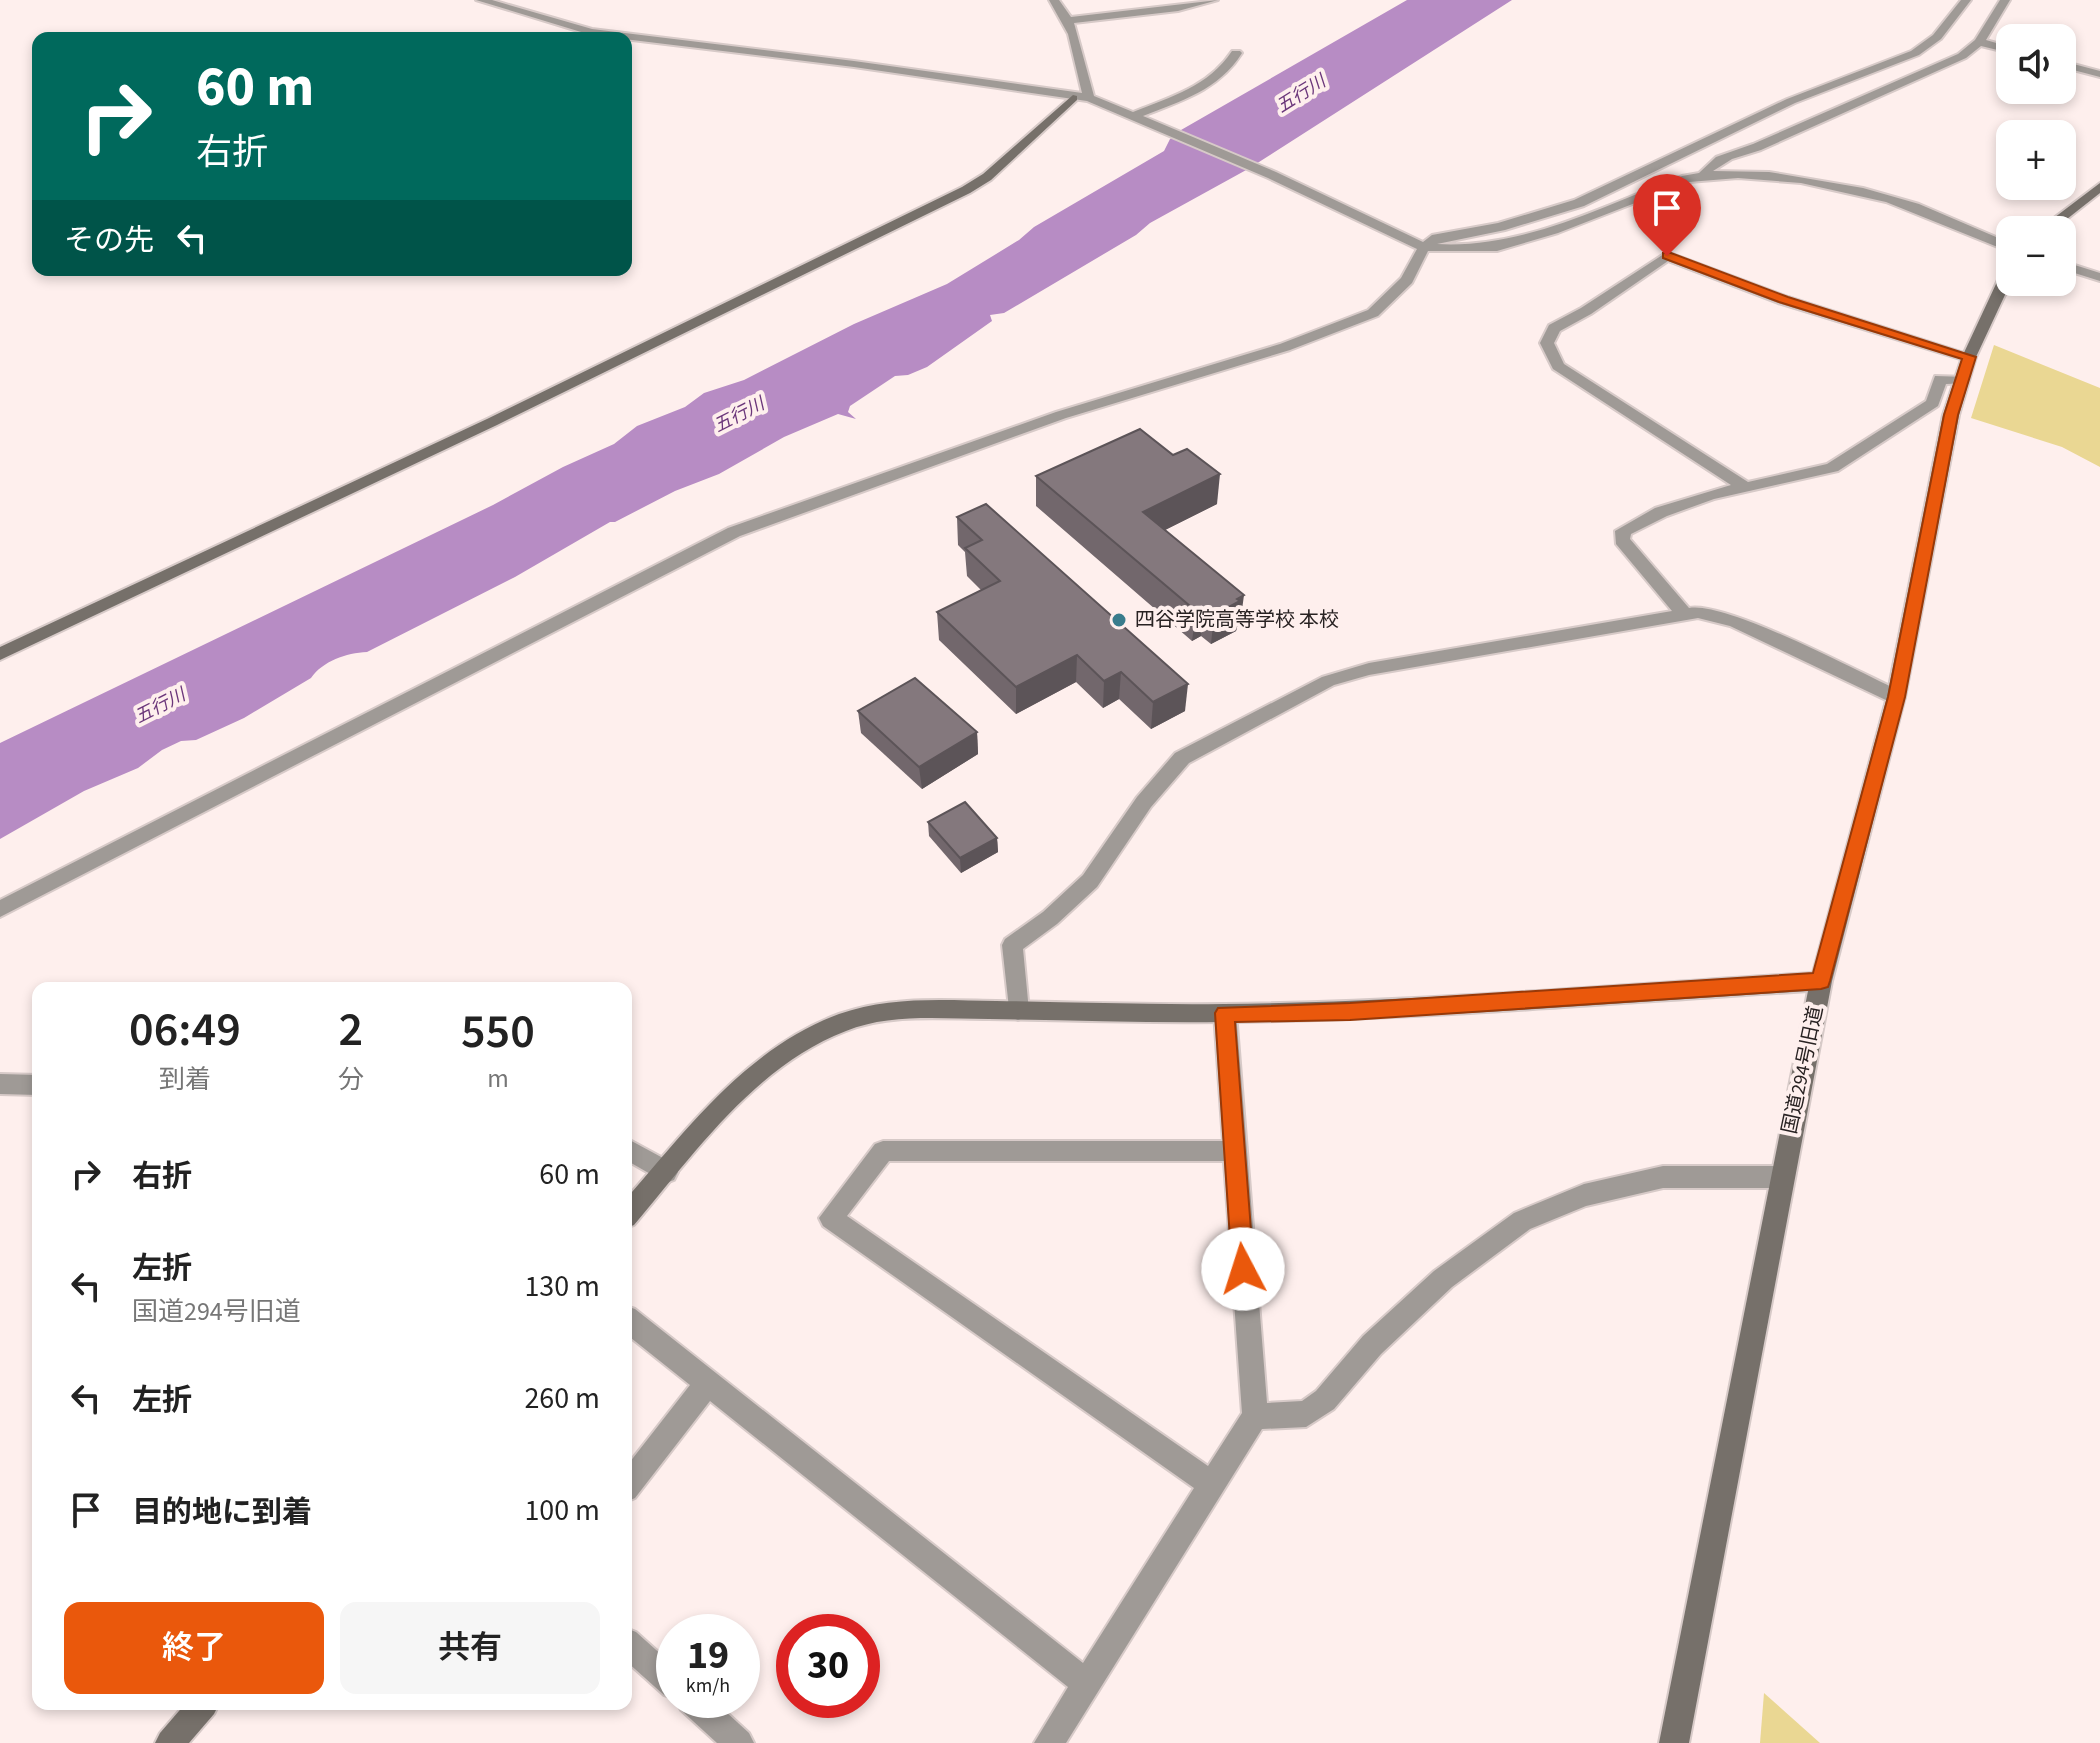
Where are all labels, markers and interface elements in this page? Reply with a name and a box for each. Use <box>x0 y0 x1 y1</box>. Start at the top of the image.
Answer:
map controls <box>1996 24 2076 296</box>
button: sound <box>1996 24 2076 104</box>
text: 60 m <box>196 48 314 127</box>
icon: right <box>64 64 168 168</box>
water label: 五行川 <box>1271 68 1332 119</box>
button: + <box>1996 120 2076 200</box>
text: 右折 <box>196 127 268 178</box>
pin <box>1633 174 1701 256</box>
icon: arrive <box>1645 186 1689 230</box>
icon: left <box>170 216 214 260</box>
button: − <box>1996 216 2076 296</box>
text: その先 <box>64 219 154 262</box>
water label: 五行川 <box>709 391 771 438</box>
place label: 四谷学院高等学校 本校 <box>1135 606 1339 634</box>
marker: 四谷学院高等学校 本校 <box>1110 611 1128 629</box>
water label: 五行川 <box>130 682 192 729</box>
text: 06:49 <box>129 996 241 1064</box>
text: 2 <box>339 996 363 1064</box>
text: 550 <box>461 998 535 1066</box>
street label: 国道294号旧道 <box>1776 1004 1830 1136</box>
text: m <box>487 1060 509 1097</box>
text: 到着 <box>159 1061 211 1098</box>
text: 分 <box>338 1061 364 1098</box>
icon: right <box>64 1152 108 1196</box>
text: 60 m <box>539 1153 600 1196</box>
text: 右折 <box>132 1155 192 1198</box>
position arrow <box>1201 1227 1285 1311</box>
text: 左折 <box>132 1247 192 1290</box>
icon: left <box>64 1264 108 1308</box>
text: 130 m <box>524 1265 600 1308</box>
text: 国道294号旧道 <box>132 1293 301 1330</box>
icon: left <box>64 1376 108 1420</box>
text: 260 m <box>524 1377 600 1420</box>
text: 左折 <box>132 1379 192 1422</box>
icon: arrive <box>64 1488 108 1532</box>
text: 100 m <box>524 1489 600 1532</box>
text: 目的地に到着 <box>132 1491 312 1534</box>
button: 終了 <box>64 1602 324 1694</box>
button: 共有 <box>340 1602 600 1694</box>
speed limit sign: 30 <box>776 1614 880 1718</box>
text: 19 <box>687 1627 729 1684</box>
text: km/h <box>686 1672 730 1700</box>

